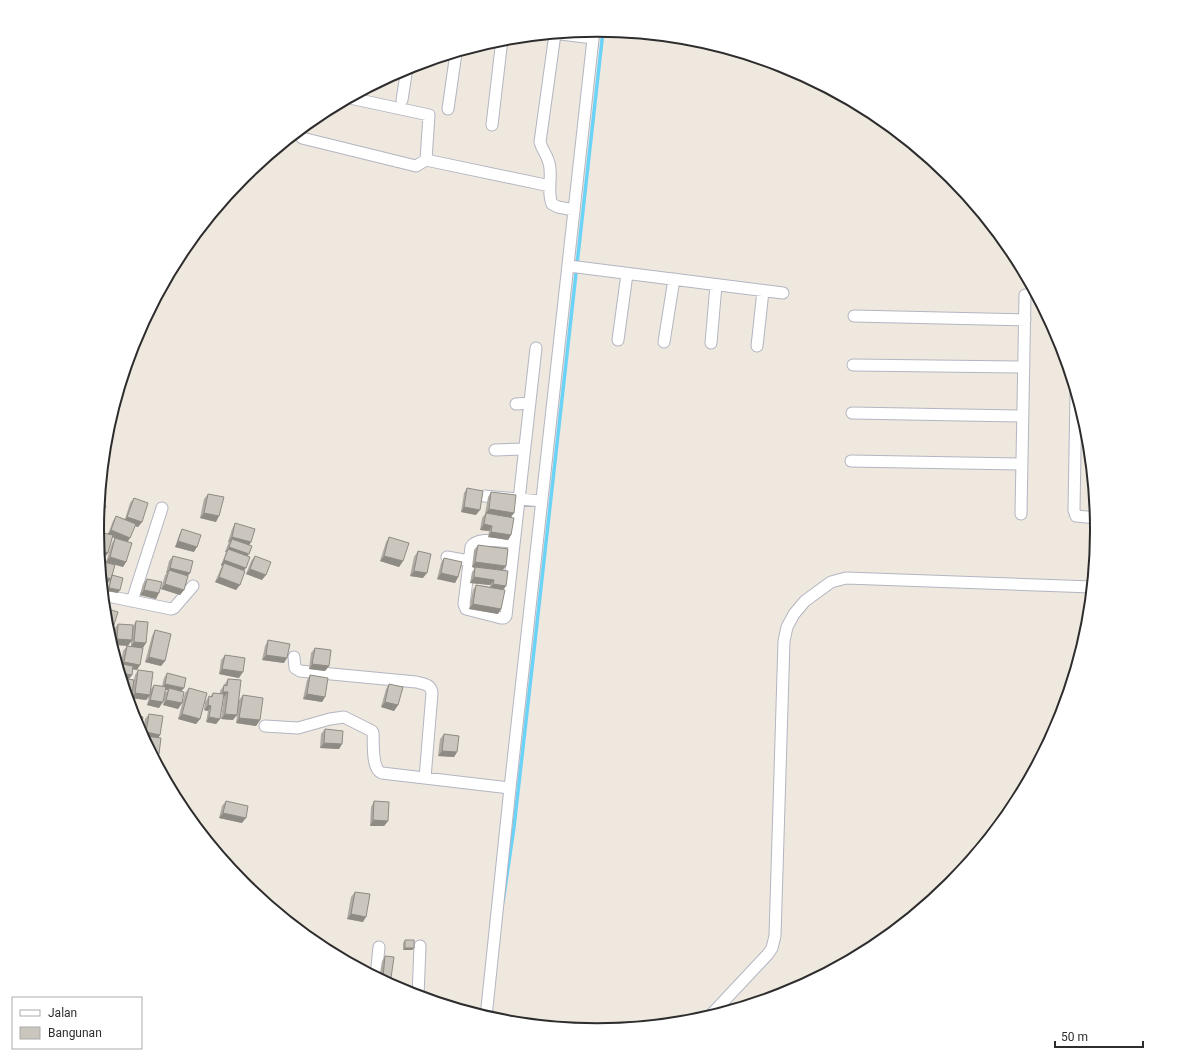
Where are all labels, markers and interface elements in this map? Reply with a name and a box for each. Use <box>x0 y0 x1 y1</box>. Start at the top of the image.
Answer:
legend <box>12 997 142 1049</box>
text: Jalan <box>48 1006 77 1020</box>
scale bar <box>1055 1023 1143 1049</box>
text: Bangunan <box>48 1026 102 1040</box>
text: 50 m <box>1061 1030 1088 1044</box>

